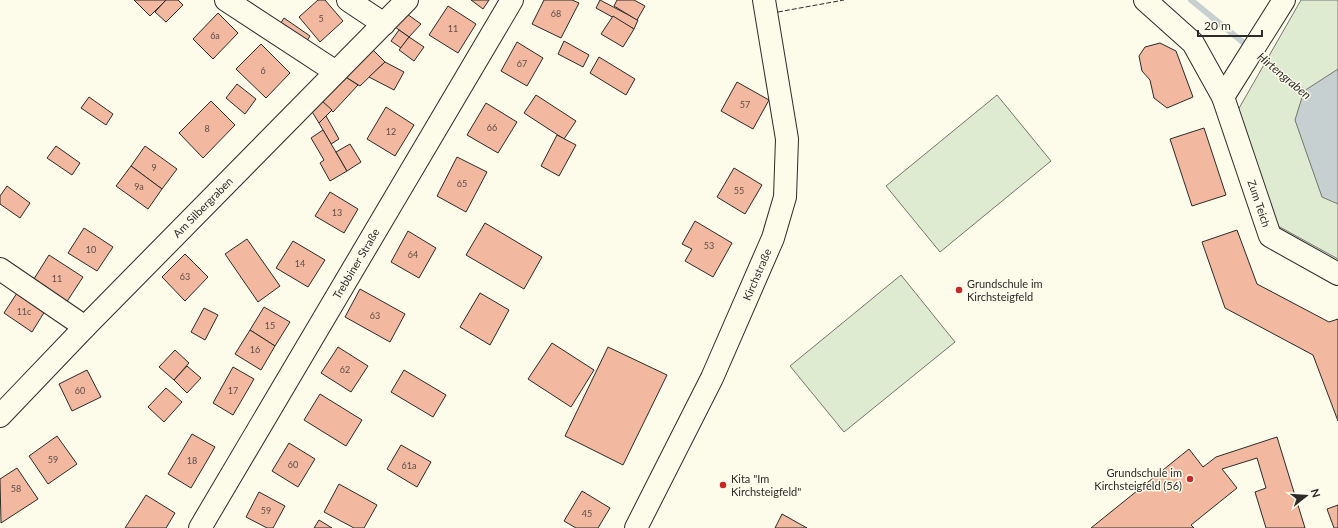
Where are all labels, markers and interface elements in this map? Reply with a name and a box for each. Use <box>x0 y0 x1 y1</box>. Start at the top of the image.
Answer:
house number: 68 <box>551 8 561 19</box>
scale bar <box>1198 12 1262 38</box>
house number: 5 <box>318 13 324 24</box>
text: 20 m <box>1204 18 1231 33</box>
house number: 11 <box>448 23 458 34</box>
house number: 6a <box>210 30 220 41</box>
water label: Hirtengraben <box>1254 49 1314 102</box>
house number: 67 <box>517 58 527 69</box>
house number: 6 <box>260 65 266 76</box>
house number: 57 <box>740 99 750 110</box>
house number: 66 <box>487 122 497 133</box>
house number: 8 <box>204 123 210 134</box>
house number: 12 <box>386 126 396 137</box>
house number: 9 <box>151 162 157 173</box>
street label: Am Silbergraben <box>170 174 235 240</box>
house number: 65 <box>457 178 467 189</box>
street label: Zum Teich <box>1245 178 1274 229</box>
house number: 9a <box>134 181 144 192</box>
house number: 55 <box>734 185 744 196</box>
house number: 13 <box>332 207 342 218</box>
street label: Trebbiner Straße <box>330 226 382 301</box>
house number: 53 <box>704 240 714 251</box>
house number: 10 <box>86 244 96 255</box>
street label: Kirchstraße <box>740 246 774 302</box>
house number: 64 <box>408 249 418 260</box>
house number: 14 <box>295 258 305 269</box>
house number: 63 <box>180 271 190 282</box>
house number: 11 <box>52 273 62 284</box>
place label: Grundschule im Kirchsteigfeld <box>967 277 1043 303</box>
marker: Grundschule im Kirchsteigfeld <box>954 285 964 295</box>
house number: 11c <box>17 306 32 317</box>
house number: 63 <box>370 310 380 321</box>
house number: 15 <box>265 320 275 331</box>
house number: 16 <box>250 344 260 355</box>
house number: 62 <box>340 364 350 375</box>
house number: 60 <box>75 385 85 396</box>
house number: 17 <box>228 385 238 396</box>
house number: 59 <box>48 454 58 465</box>
house number: 18 <box>187 455 197 466</box>
house number: 60 <box>288 459 298 470</box>
house number: 61a <box>402 460 416 471</box>
place label: Grundschule im Kirchsteigfeld (56) <box>1094 466 1182 492</box>
place label: Kita "Im Kirchsteigfeld" <box>731 472 801 498</box>
marker: Grundschule im Kirchsteigfeld (56) <box>1185 474 1195 484</box>
north arrow <box>1286 476 1326 516</box>
marker: Kita "Im Kirchsteigfeld" <box>718 480 728 490</box>
house number: 58 <box>11 483 21 494</box>
text: N <box>1309 487 1323 499</box>
house number: 59 <box>261 505 271 516</box>
house number: 45 <box>582 508 592 519</box>

